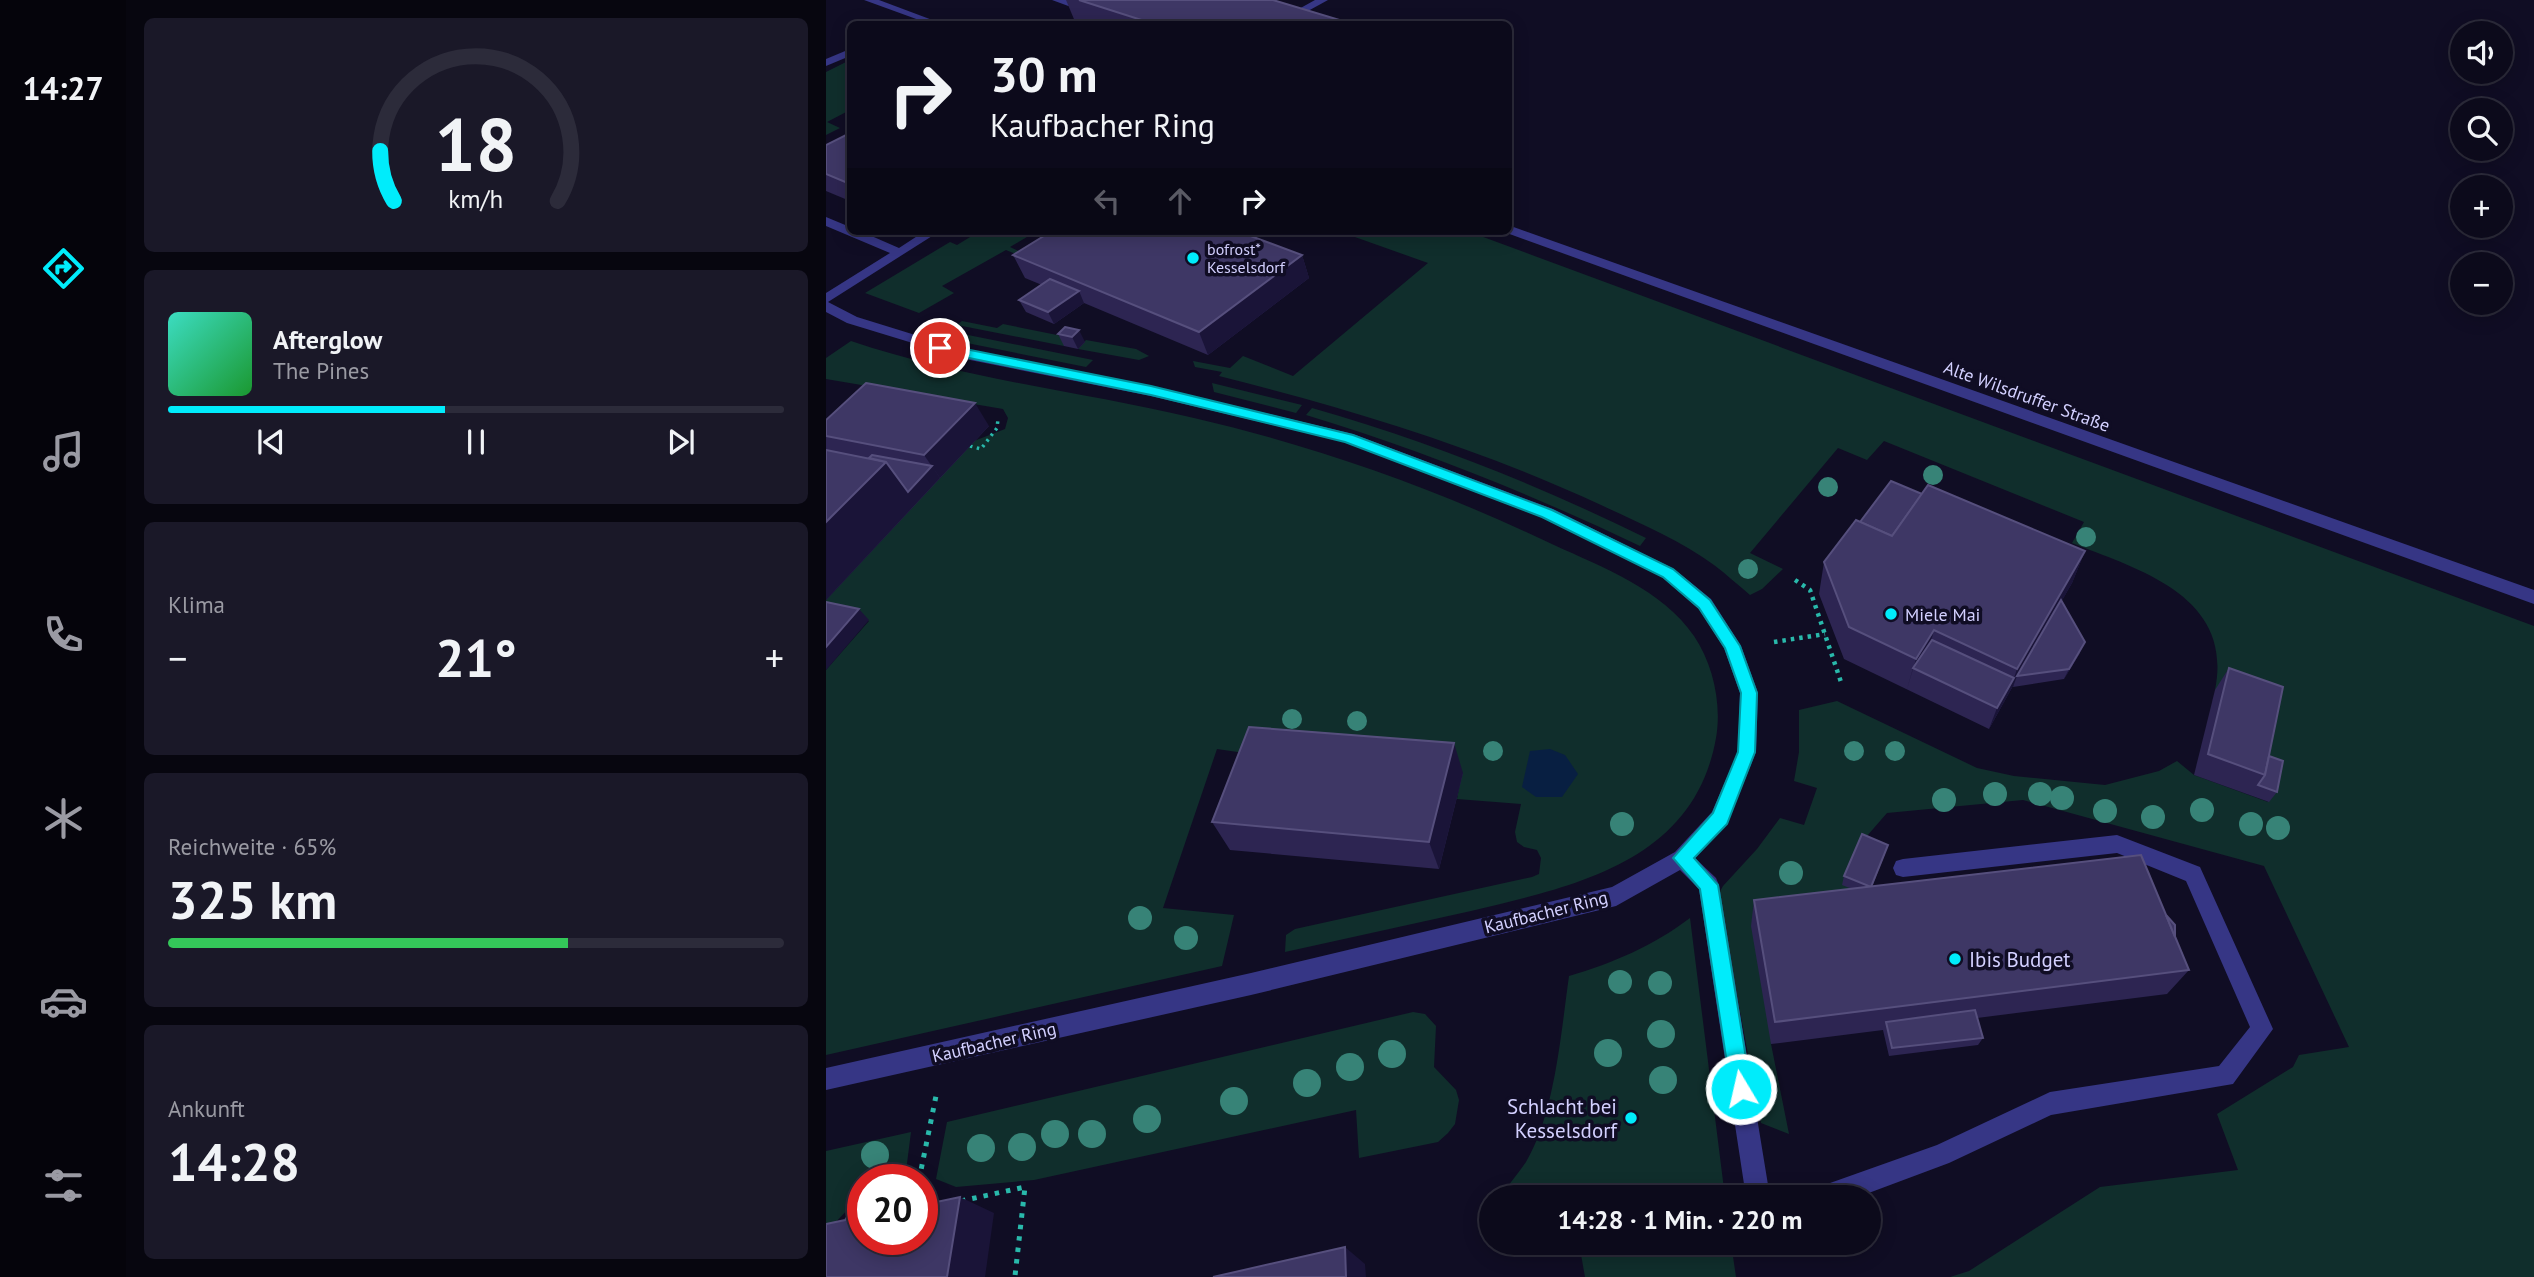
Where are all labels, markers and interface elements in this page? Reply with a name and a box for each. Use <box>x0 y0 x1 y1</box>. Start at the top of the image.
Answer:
map controls <box>2450 21 2513 315</box>
button: sound <box>2450 21 2513 84</box>
text: 30 m <box>990 42 1097 106</box>
icon: right <box>875 49 966 140</box>
text: 14:27 <box>22 67 104 109</box>
text: 18 <box>435 97 517 191</box>
button: search <box>2450 98 2513 161</box>
text: Kaufbacher Ring <box>990 104 1215 146</box>
button: + <box>2450 175 2513 238</box>
icon: left <box>1088 182 1126 220</box>
icon: ahead <box>1161 182 1199 220</box>
icon: right <box>1234 182 1272 220</box>
text: km/h <box>449 183 503 215</box>
place label: bofrost* Kesselsdorf <box>1207 239 1286 277</box>
icon: directions <box>39 244 88 293</box>
marker: bofrost* Kesselsdorf <box>1185 250 1201 266</box>
button: − <box>2450 252 2513 315</box>
pin <box>910 318 970 378</box>
text: Afterglow <box>273 323 382 356</box>
icon: arrive <box>921 329 959 367</box>
street label: Alte Wilsdruffer Straße <box>1941 355 2113 437</box>
text: The Pines <box>273 356 369 385</box>
icon: previous <box>252 423 290 461</box>
icon: pause <box>457 423 495 461</box>
icon: next <box>662 423 700 461</box>
icon: music <box>39 427 88 476</box>
text: Klima <box>168 590 225 619</box>
place label: Miele Mai <box>1905 603 1980 626</box>
marker: Miele Mai <box>1883 606 1899 622</box>
icon: phone <box>39 610 88 659</box>
text: 21° <box>435 624 517 691</box>
text: − <box>168 633 187 682</box>
text: + <box>765 633 784 682</box>
icon: climate <box>39 794 88 843</box>
text: Reichweite · 65% <box>168 832 336 861</box>
text: 325 km <box>168 866 337 933</box>
street label: Kaufbacher Ring <box>1482 886 1610 938</box>
place label: Ibis Budget <box>1969 946 2070 973</box>
marker: Ibis Budget <box>1947 951 1963 967</box>
icon: car <box>39 977 88 1026</box>
street label: Kaufbacher Ring <box>930 1017 1058 1067</box>
position arrow <box>1704 1052 1778 1126</box>
place label: Schlacht bei Kesselsdorf <box>1507 1093 1618 1144</box>
text: Ankunft <box>168 1094 245 1123</box>
marker: Schlacht bei Kesselsdorf <box>1623 1110 1639 1126</box>
text: 14:28 <box>168 1128 300 1195</box>
icon: filters <box>39 1161 88 1210</box>
speed limit sign: 20 <box>847 1164 938 1255</box>
text: 14:28 · 1 Min. · 220 m <box>1557 1203 1803 1236</box>

